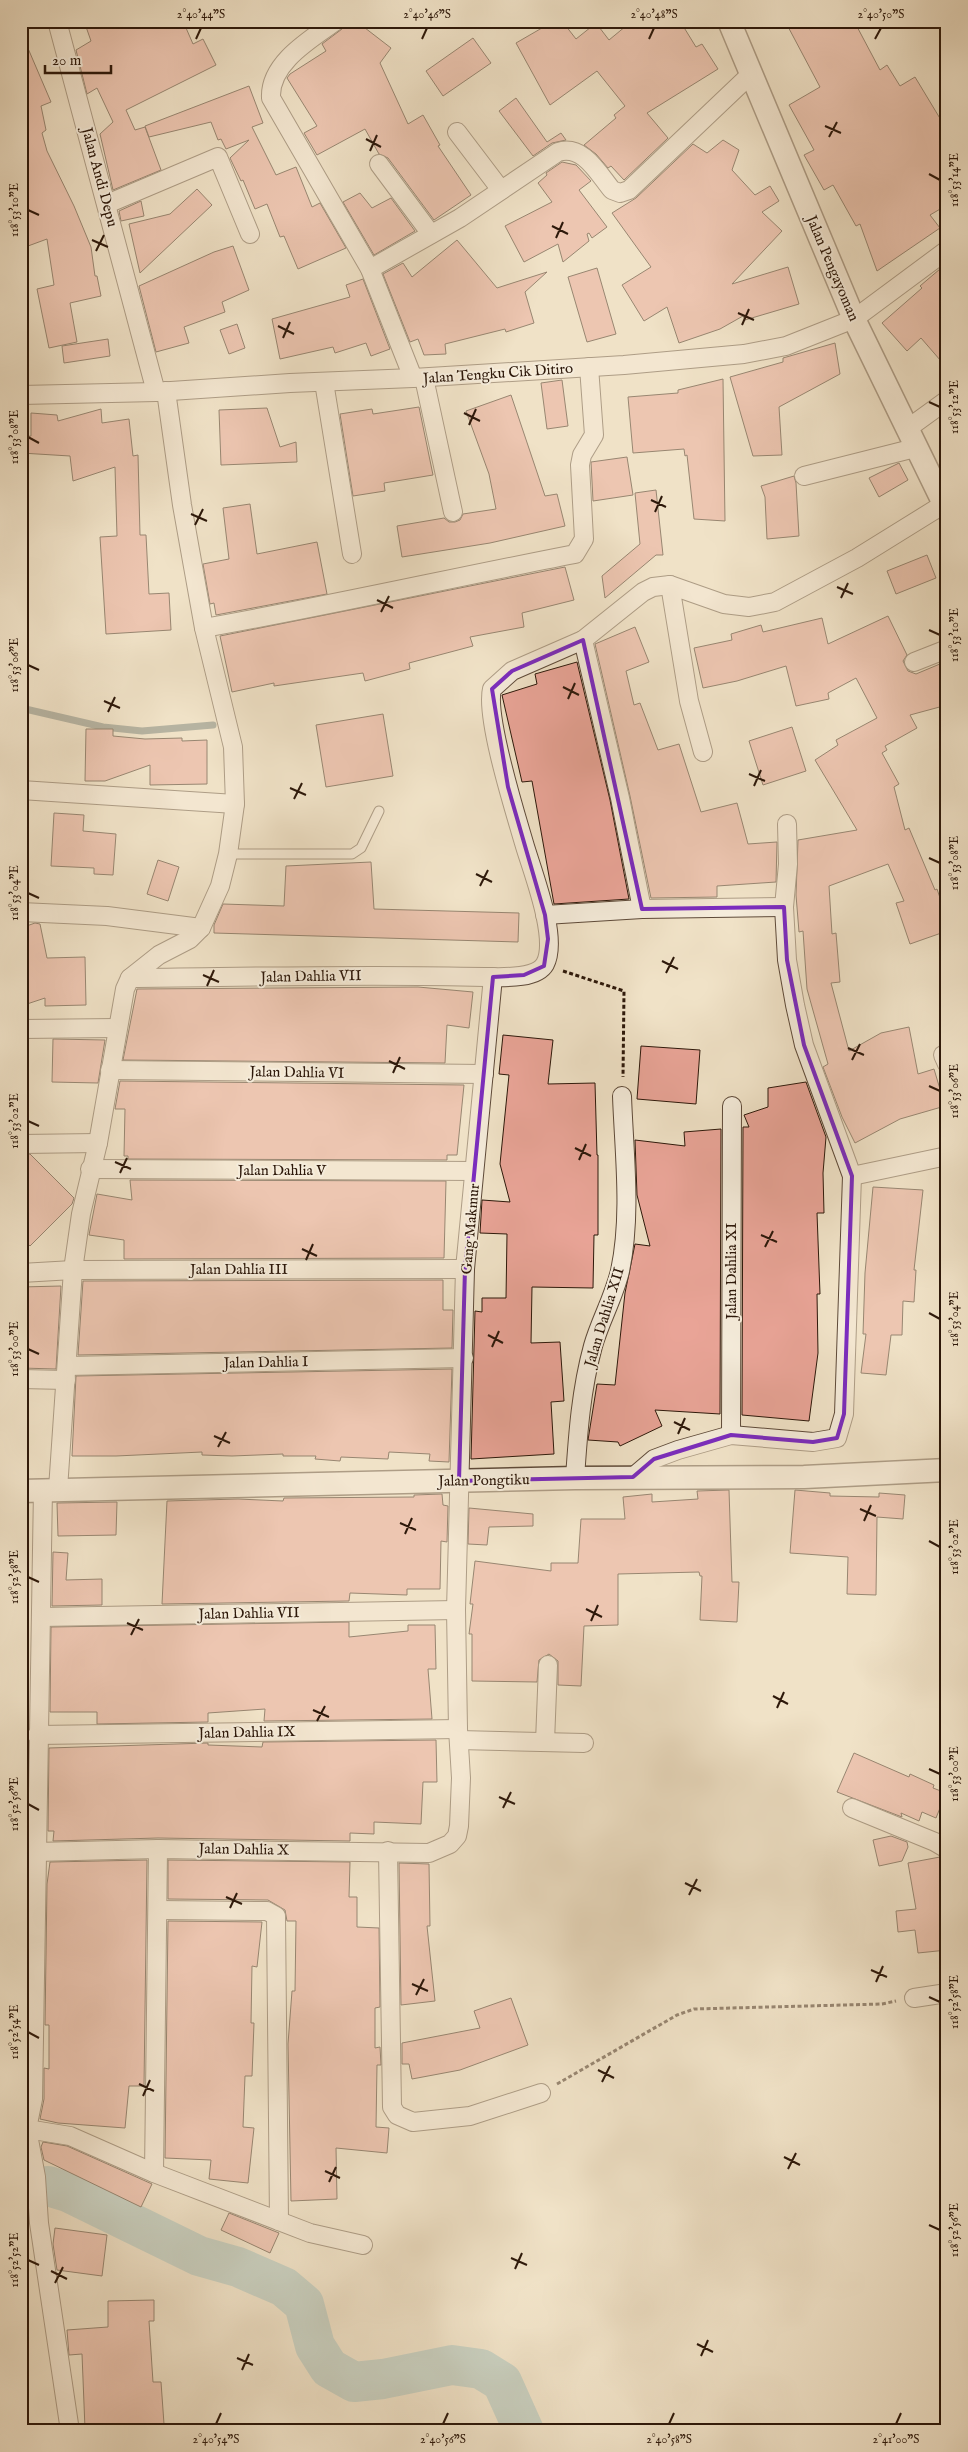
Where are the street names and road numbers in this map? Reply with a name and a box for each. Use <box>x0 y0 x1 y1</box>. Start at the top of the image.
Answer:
street label: Jalan Andi Depu <box>77 123 122 229</box>
street label: Jalan Pengayoman <box>801 211 863 324</box>
street label: Jalan Tengku Cik Ditiro <box>420 359 574 388</box>
street label: Jalan Dahlia VII <box>258 966 362 987</box>
street label: Jalan Dahlia VI <box>247 1062 345 1083</box>
street label: Jalan Dahlia V <box>236 1161 327 1180</box>
street label: Gang Makmur <box>457 1182 484 1275</box>
street label: Jalan Dahlia XI <box>722 1222 741 1322</box>
street label: Jalan Dahlia III <box>188 1260 288 1279</box>
street label: Jalan Dahlia XII <box>580 1264 629 1371</box>
street label: Jalan Dahlia I <box>221 1352 309 1373</box>
street label: Jalan Pongtiku <box>436 1470 530 1491</box>
street label: Jalan Dahlia VII <box>196 1603 300 1624</box>
street label: Jalan Dahlia IX <box>196 1722 296 1743</box>
street label: Jalan Dahlia X <box>197 1839 289 1860</box>

